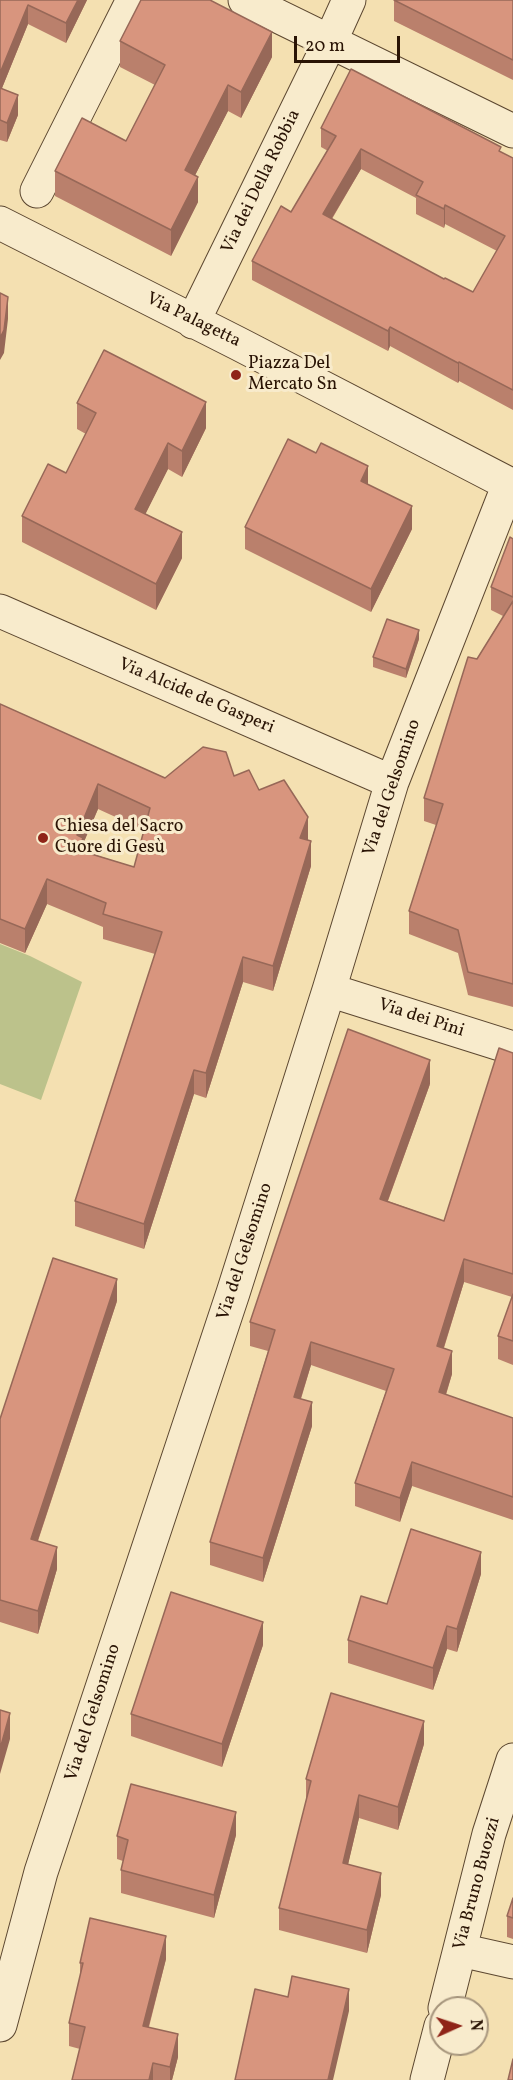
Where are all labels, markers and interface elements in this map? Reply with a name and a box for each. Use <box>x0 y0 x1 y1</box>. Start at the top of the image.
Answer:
scale bar <box>297 24 404 62</box>
text: 20 m <box>305 34 345 59</box>
street label: Via dei Della Robbia <box>218 107 306 257</box>
street label: Via Palagetta <box>142 289 244 353</box>
place label: Piazza Del Mercato Sn <box>248 354 337 397</box>
marker: Piazza Del Mercato Sn <box>229 368 243 382</box>
street label: Via Alcide de Gasperi <box>115 654 277 740</box>
street label: Via del Gelsomino <box>359 717 427 859</box>
place label: Chiesa del Sacro Cuore di Gesù <box>55 817 183 860</box>
marker: Chiesa del Sacro Cuore di Gesù <box>36 831 50 845</box>
street label: Via dei Pini <box>375 995 467 1043</box>
street label: Via del Gelsomino <box>214 1181 278 1323</box>
street label: Via del Gelsomino <box>62 1642 126 1784</box>
street label: Via Bruno Buozzi <box>450 1815 506 1953</box>
north arrow <box>429 1996 489 2056</box>
text: N <box>464 2019 486 2032</box>

